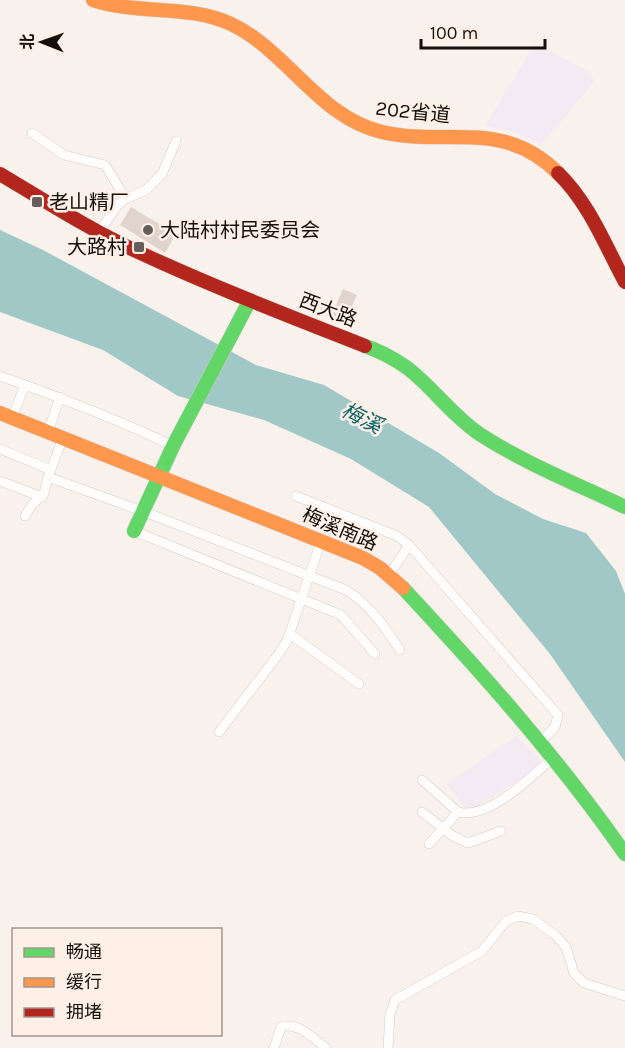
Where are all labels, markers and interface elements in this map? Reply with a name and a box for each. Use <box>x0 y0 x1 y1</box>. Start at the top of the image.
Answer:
north arrow <box>12 12 72 72</box>
scale bar <box>421 12 546 50</box>
text: 100 m <box>430 22 478 44</box>
text: 北 <box>18 34 37 50</box>
street label: 202省道 <box>374 97 452 127</box>
place label: 老山精厂 <box>49 191 129 214</box>
marker: 老山精厂 <box>30 195 44 209</box>
place label: 大陆村村民委员会 <box>160 219 320 242</box>
marker: 大陆村村民委员会 <box>141 223 155 237</box>
place label: 大路村 <box>67 236 127 259</box>
marker: 大路村 <box>132 240 146 254</box>
street label: 西大路 <box>296 289 360 331</box>
water label: 梅溪 <box>338 398 388 439</box>
street label: 梅溪南路 <box>299 503 381 555</box>
legend <box>12 928 222 1036</box>
text: 畅通 <box>66 941 102 963</box>
text: 缓行 <box>66 971 102 993</box>
text: 拥堵 <box>66 1001 102 1023</box>

